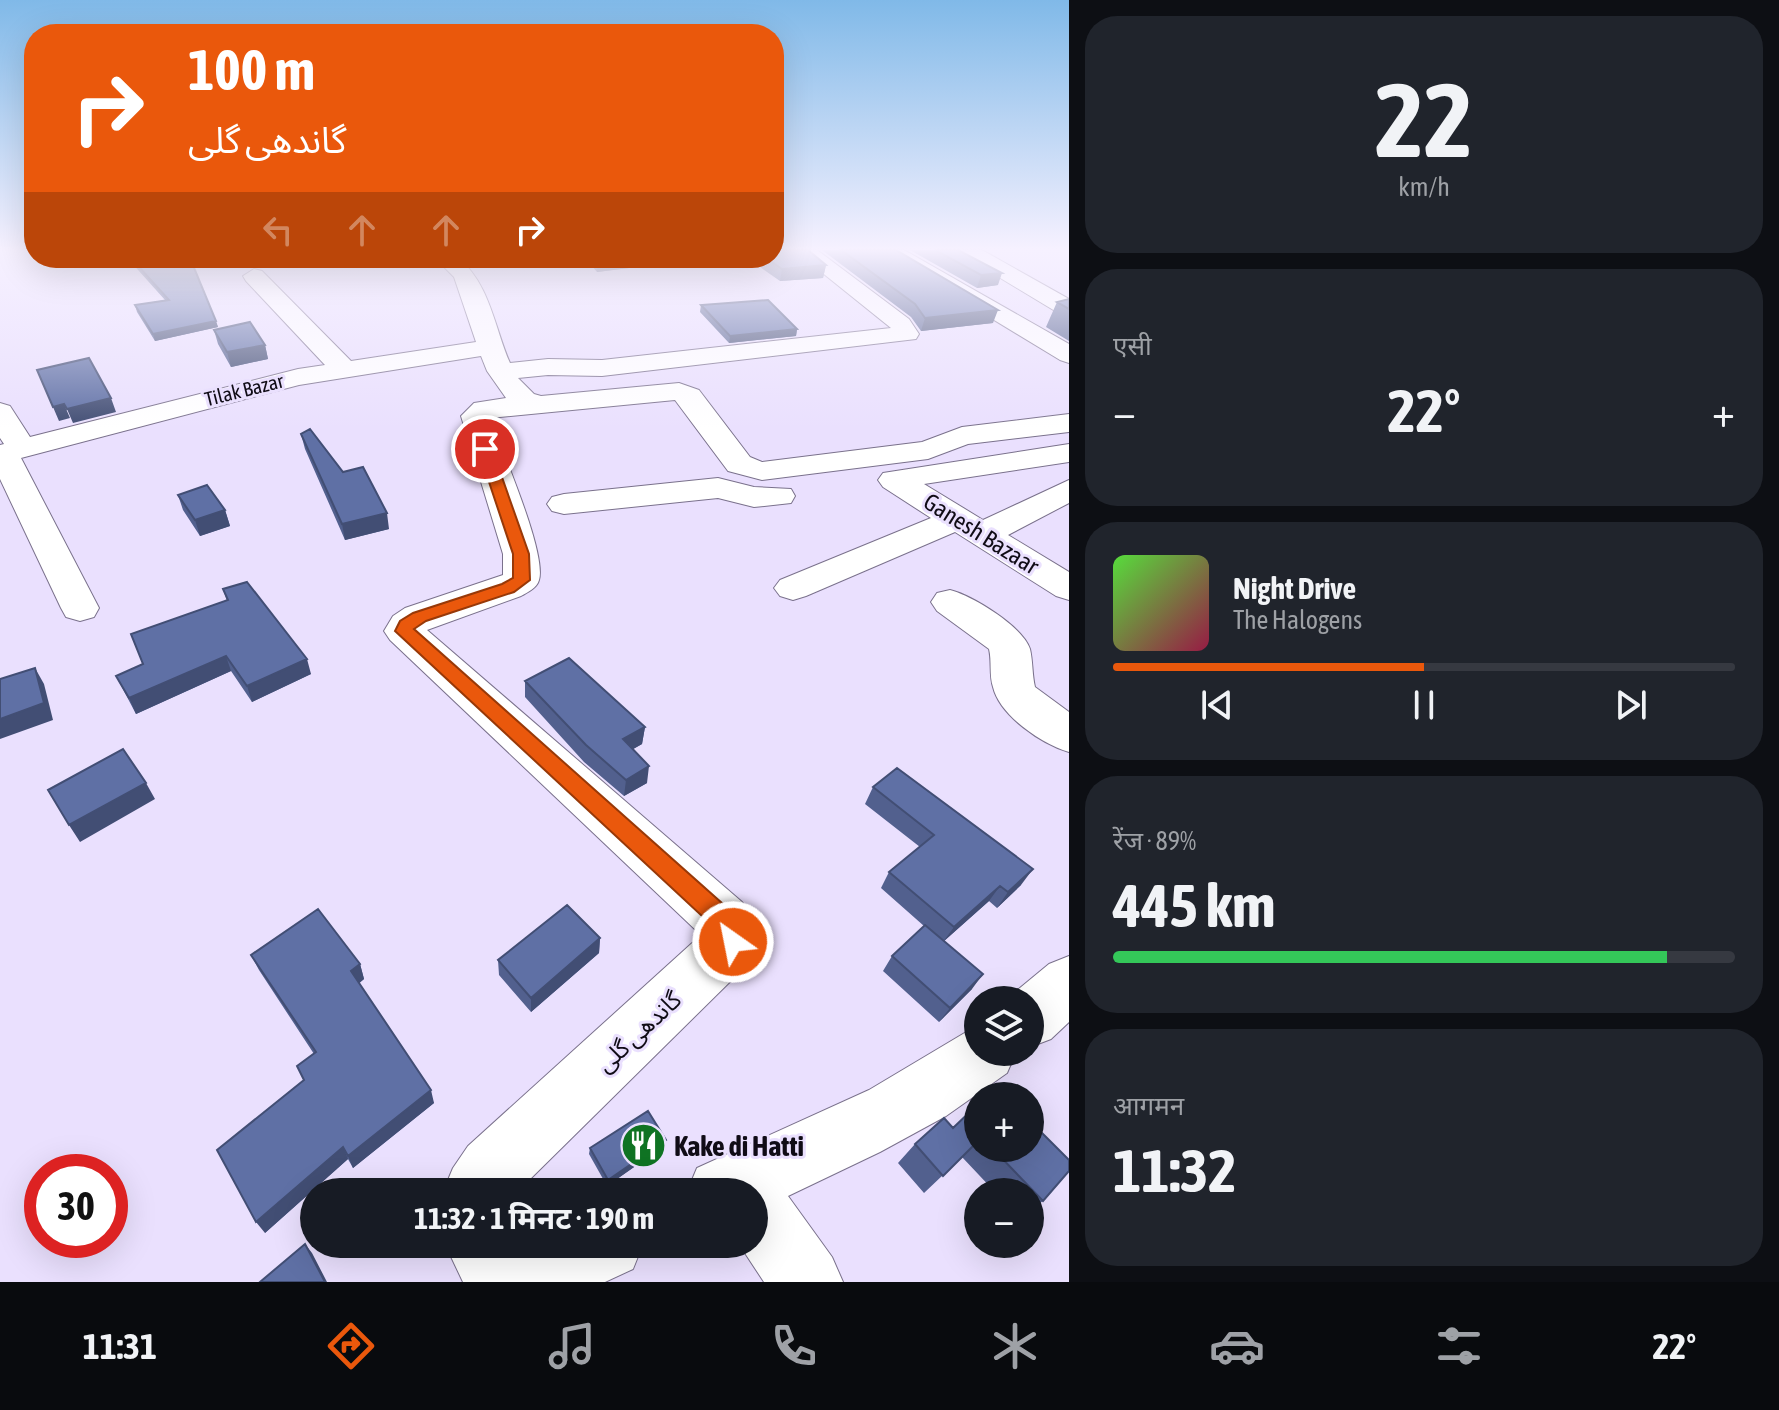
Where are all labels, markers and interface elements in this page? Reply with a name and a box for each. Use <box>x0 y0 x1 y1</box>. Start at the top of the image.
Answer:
text: 100 m <box>188 38 315 102</box>
icon: right <box>56 56 160 160</box>
text: 22 <box>1375 60 1473 179</box>
text: گاندھی گلی <box>188 119 346 161</box>
text: km/h <box>1398 172 1450 202</box>
icon: left <box>256 208 300 252</box>
icon: ahead <box>340 208 384 252</box>
icon: ahead <box>424 208 468 252</box>
icon: right <box>508 208 552 252</box>
text: एसी <box>1113 331 1152 361</box>
street label: Tilak Bazar <box>202 368 287 410</box>
text: 22° <box>1388 376 1460 445</box>
text: − <box>1113 386 1136 436</box>
text: + <box>1712 386 1735 436</box>
pin <box>451 415 519 483</box>
icon: arrive <box>463 427 507 471</box>
street label: Ganesh Bazaar <box>919 488 1044 580</box>
text: Night Drive <box>1233 571 1356 605</box>
text: The Halogens <box>1233 605 1362 635</box>
icon: previous <box>1195 683 1239 727</box>
icon: pause <box>1402 683 1446 727</box>
icon: next <box>1609 683 1653 727</box>
text: रेंज · 89% <box>1113 826 1196 856</box>
text: 445 km <box>1113 871 1275 940</box>
position arrow <box>691 900 775 984</box>
street label: گاندھی گلی <box>591 985 687 1078</box>
map controls <box>964 986 1044 1258</box>
button: layers <box>964 986 1044 1066</box>
button: + <box>964 1082 1044 1162</box>
text: आगमन <box>1113 1091 1184 1121</box>
restaurant icon: Kake di Hatti <box>619 1122 667 1170</box>
place label: Kake di Hatti <box>674 1130 804 1162</box>
text: 11:32 <box>1113 1136 1236 1205</box>
speed limit sign: 30 <box>24 1154 128 1258</box>
button: − <box>964 1178 1044 1258</box>
text: 11:32 · 1 मिनट · 190 m <box>414 1201 654 1235</box>
icon: directions <box>323 1318 379 1374</box>
icon: music <box>544 1318 600 1374</box>
icon: phone <box>766 1318 822 1374</box>
icon: climate <box>987 1318 1043 1374</box>
icon: car <box>1209 1318 1265 1374</box>
icon: filters <box>1431 1318 1487 1374</box>
text: 11:31 <box>83 1325 157 1367</box>
text: 22° <box>1652 1325 1696 1367</box>

